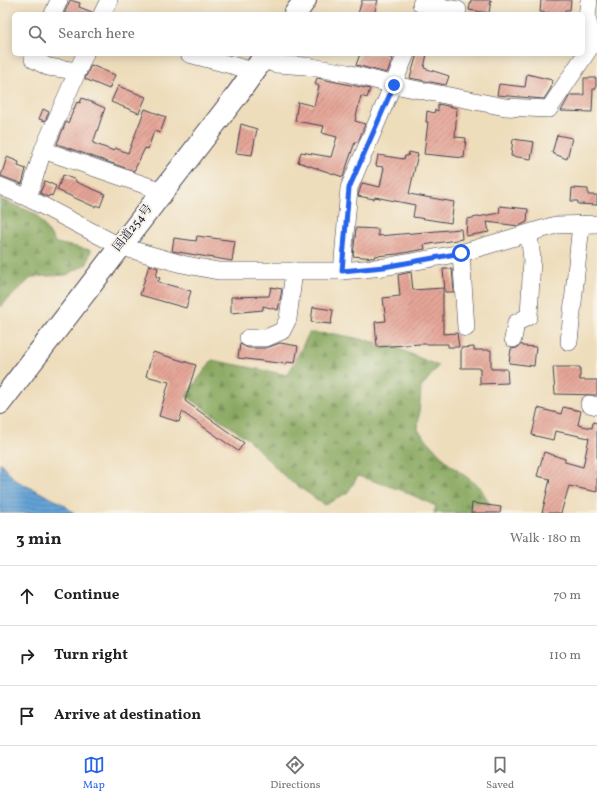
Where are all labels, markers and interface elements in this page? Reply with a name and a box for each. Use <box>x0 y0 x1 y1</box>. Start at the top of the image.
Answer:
search box <box>12 12 585 56</box>
icon: search <box>26 23 48 45</box>
text: Search here <box>58 24 135 45</box>
route end <box>385 76 403 94</box>
street label: 国道254号 <box>110 201 156 255</box>
route start <box>452 244 470 262</box>
text: 3 min <box>16 528 62 551</box>
text: Walk · 180 m <box>510 530 581 548</box>
icon: ahead <box>16 585 38 607</box>
text: Continue <box>54 585 119 606</box>
text: 70 m <box>553 587 581 605</box>
icon: right <box>16 645 38 667</box>
text: Turn right <box>54 645 128 666</box>
text: 110 m <box>549 647 581 665</box>
icon: arrive <box>16 705 38 727</box>
text: Arrive at destination <box>54 705 201 726</box>
tab: Map <box>83 754 105 793</box>
tab: Directions <box>270 754 321 793</box>
tab: Saved <box>486 754 514 793</box>

